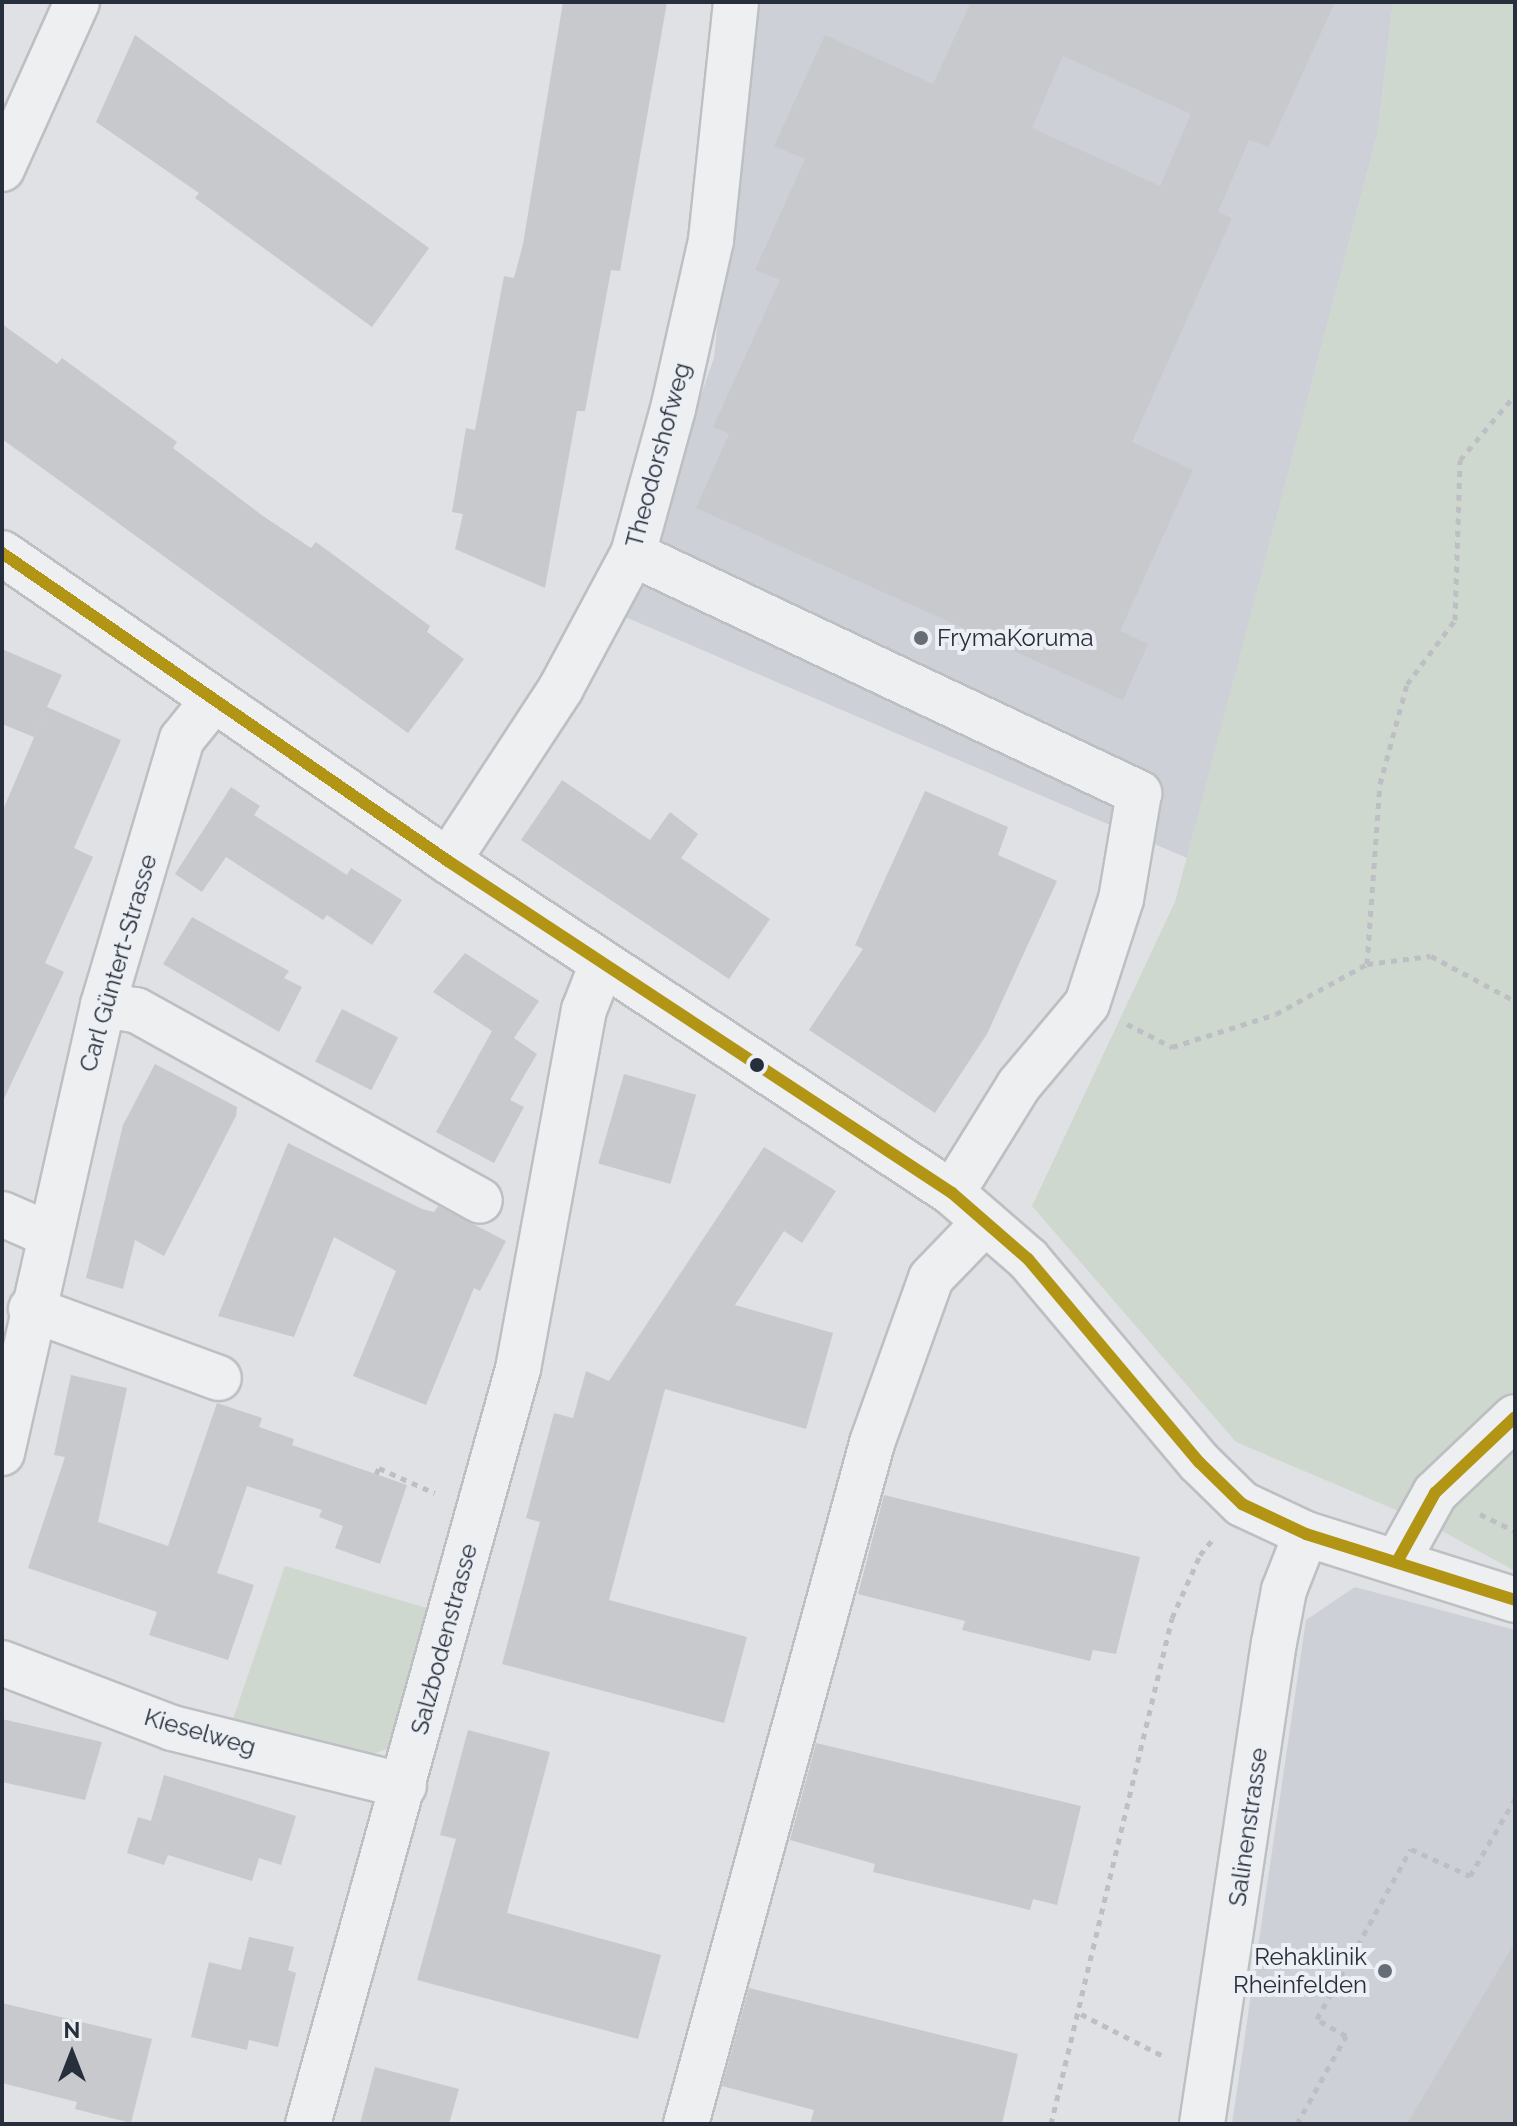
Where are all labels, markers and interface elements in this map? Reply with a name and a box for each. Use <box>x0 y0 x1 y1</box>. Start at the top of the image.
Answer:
street label: Theodorshofweg <box>619 359 697 551</box>
place label: FrymaKoruma <box>937 624 1094 652</box>
marker: FrymaKoruma <box>912 629 930 647</box>
street label: Carl Güntert-Strasse <box>73 851 163 1075</box>
unlabelled marker <box>749 1057 765 1073</box>
street label: Salzbodenstrasse <box>405 1540 483 1738</box>
street label: Kieselweg <box>141 1702 259 1762</box>
street label: Salinenstrasse <box>1223 1746 1273 1908</box>
place label: Rehaklinik Rheinfelden <box>1233 1943 1367 1999</box>
marker: Rehaklinik Rheinfelden <box>1374 1960 1396 1982</box>
north arrow <box>32 2014 112 2094</box>
text: N <box>64 2017 80 2043</box>

